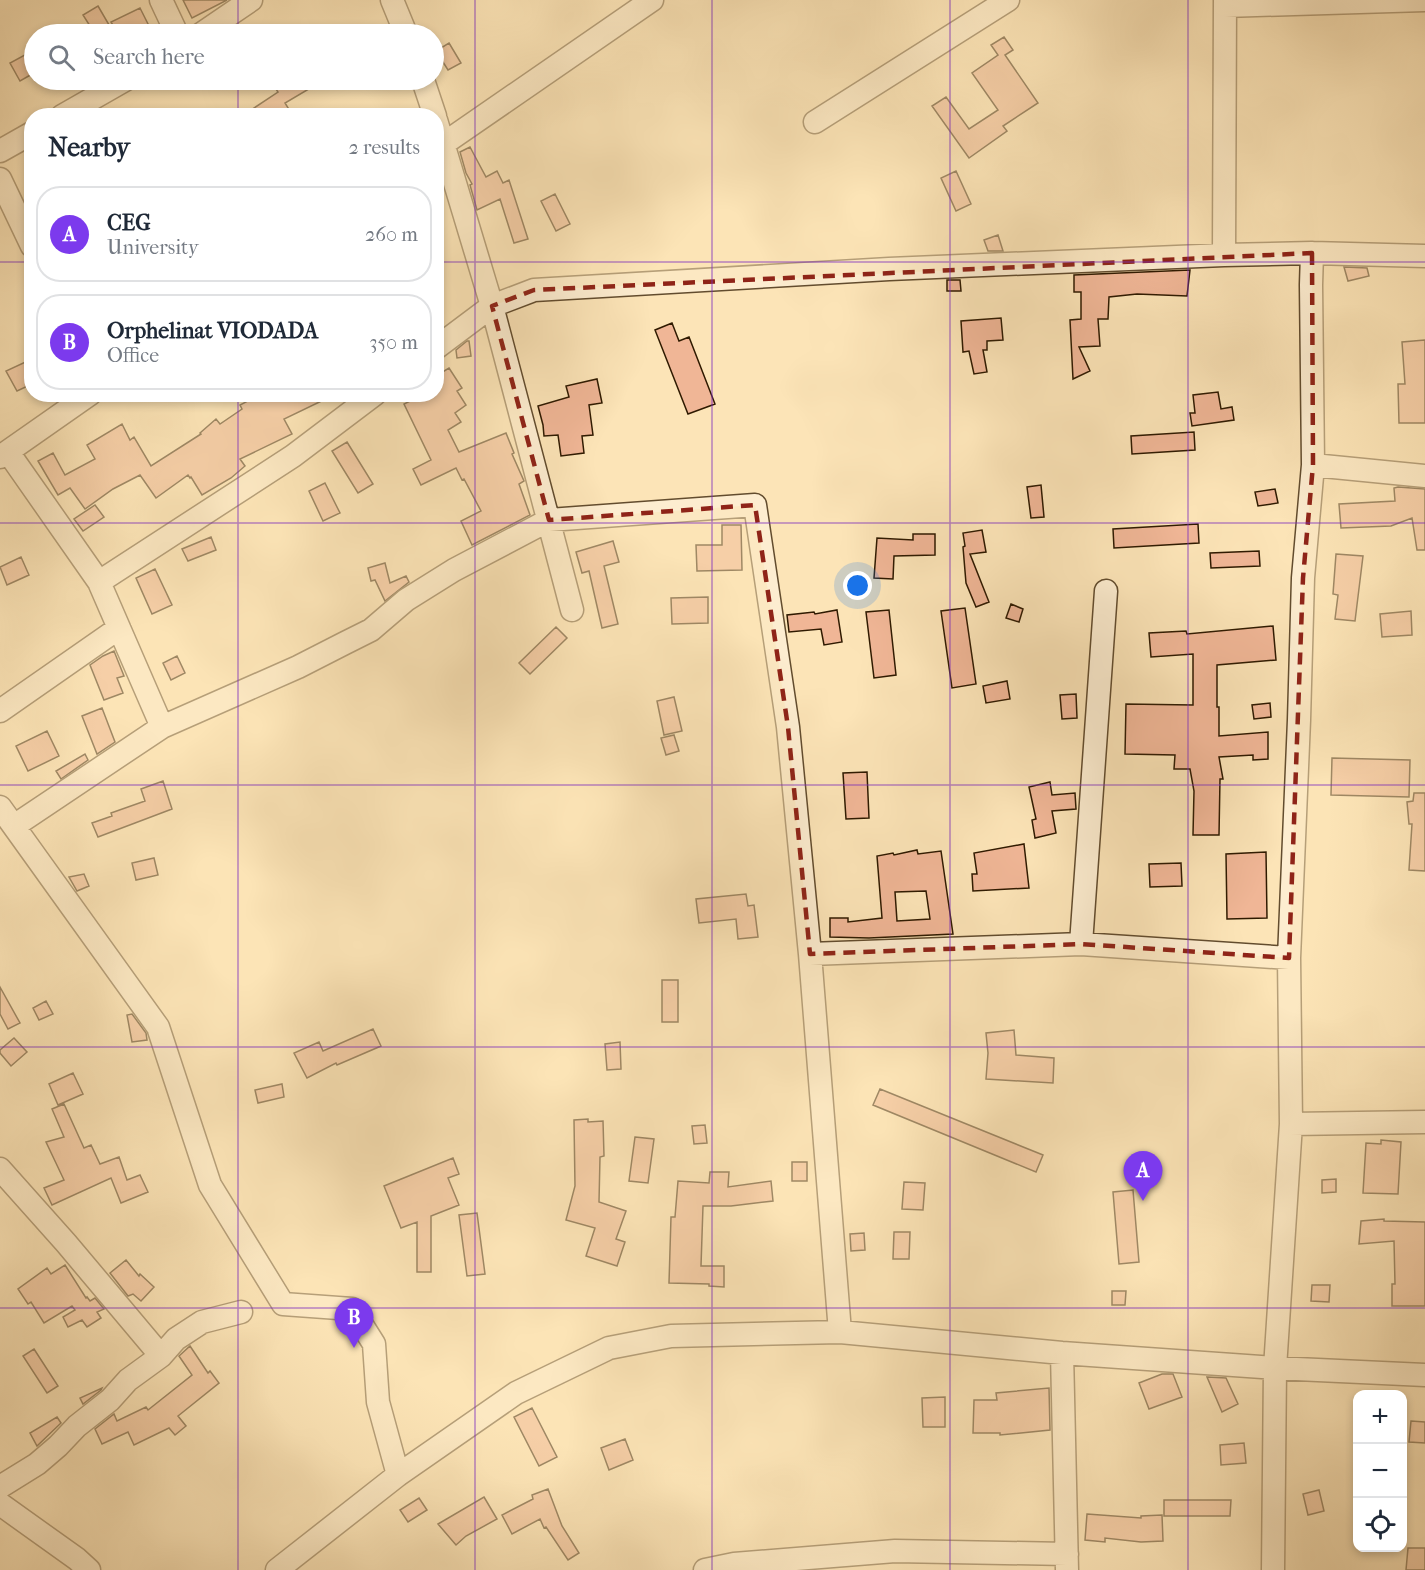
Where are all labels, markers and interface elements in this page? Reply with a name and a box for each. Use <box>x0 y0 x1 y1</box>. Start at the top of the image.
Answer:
search box <box>24 24 444 90</box>
icon: search <box>45 41 78 74</box>
text: Search here <box>93 44 205 70</box>
text: Nearby <box>48 132 130 163</box>
text: 2 results <box>349 136 420 159</box>
text: CEG <box>107 210 151 236</box>
text: A <box>63 223 76 246</box>
text: 260 m <box>365 223 418 246</box>
text: University <box>107 236 199 259</box>
text: Orphelinat VIODADA <box>107 318 318 344</box>
text: B <box>63 331 76 354</box>
text: 350 m <box>369 331 418 354</box>
text: Office <box>107 344 159 367</box>
your location <box>843 571 872 600</box>
pin: A <box>1124 1152 1162 1201</box>
pin: B <box>334 1298 374 1348</box>
map controls <box>1353 1390 1407 1552</box>
button: + <box>1353 1390 1407 1444</box>
button: − <box>1353 1444 1407 1498</box>
button: locate <box>1353 1498 1407 1552</box>

